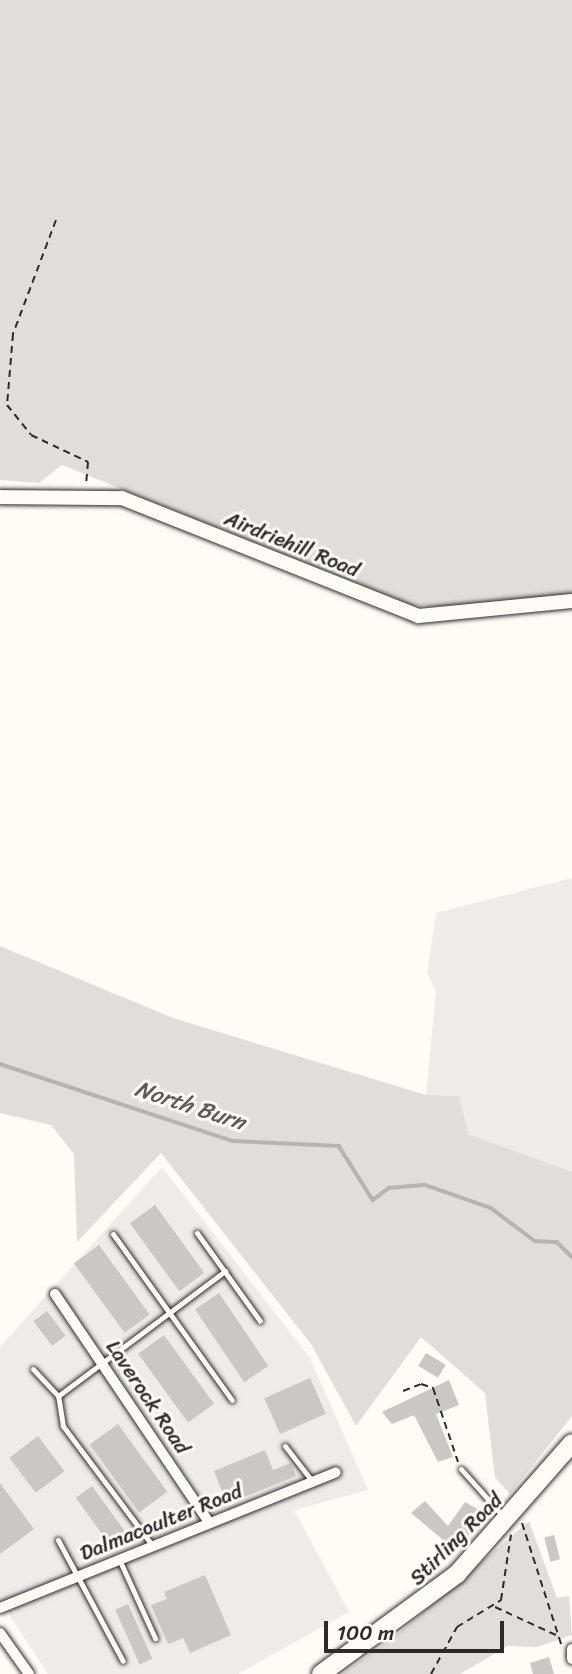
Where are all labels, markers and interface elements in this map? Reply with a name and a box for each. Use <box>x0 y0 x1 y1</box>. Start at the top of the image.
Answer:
street label: Airdriehill Road <box>221 506 363 582</box>
water label: North Burn <box>132 1075 248 1137</box>
street label: Laverock Road <box>101 1335 195 1459</box>
street label: Dalmacoulter Road <box>76 1478 246 1566</box>
street label: Stirling Road <box>404 1487 508 1591</box>
scale bar <box>327 1608 507 1652</box>
text: 100 m <box>337 1614 394 1652</box>

